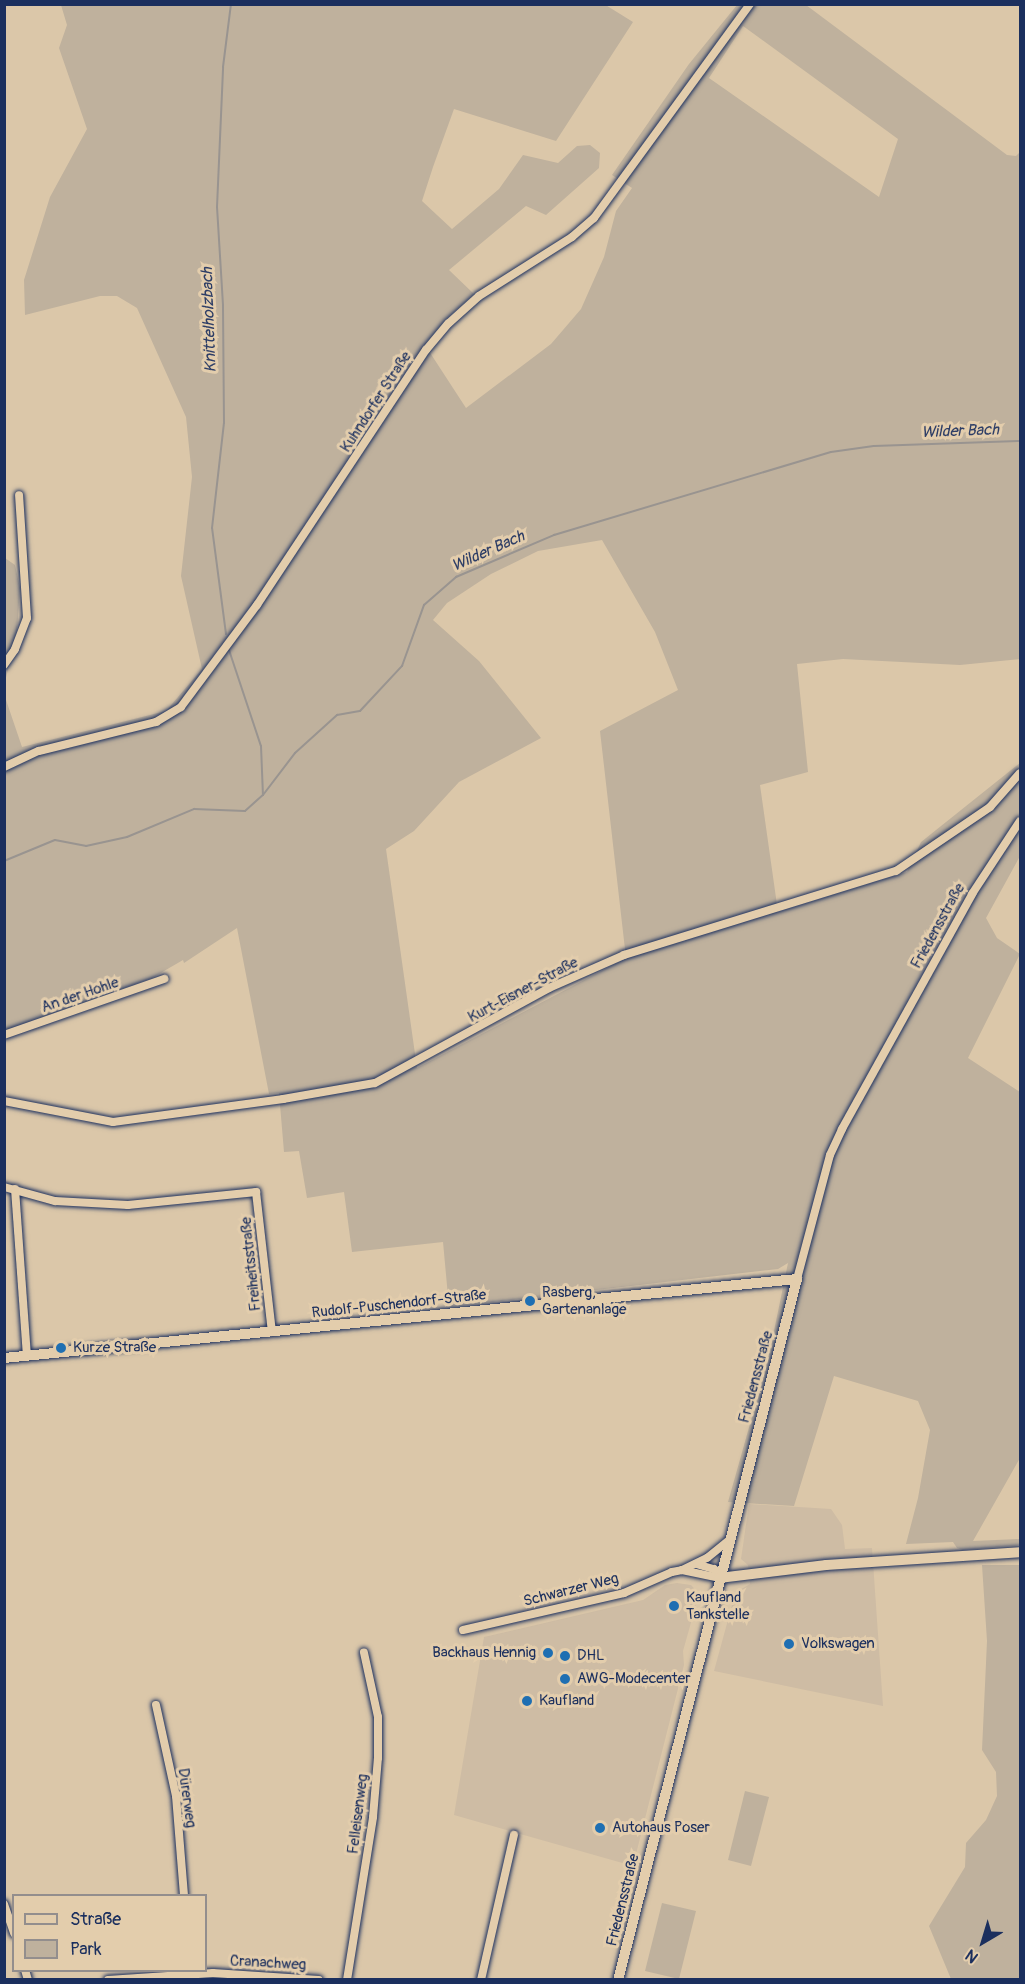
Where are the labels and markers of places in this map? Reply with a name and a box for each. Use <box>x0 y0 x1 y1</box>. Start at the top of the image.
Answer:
place label: Rasberg, Gartenanlage <box>542 1283 626 1318</box>
marker: Rasberg, Gartenanlage <box>523 1294 537 1308</box>
place label: Kurze Straße <box>73 1339 156 1357</box>
marker: Kurze Straße <box>54 1341 68 1355</box>
place label: Kaufland Tankstelle <box>686 1588 749 1623</box>
marker: Kaufland Tankstelle <box>667 1599 681 1613</box>
place label: Volkswagen <box>801 1635 875 1653</box>
marker: Volkswagen <box>782 1637 796 1651</box>
place label: Backhaus Hennig <box>432 1644 536 1662</box>
marker: Backhaus Hennig <box>541 1646 555 1660</box>
place label: DHL <box>577 1647 604 1665</box>
marker: DHL <box>558 1649 572 1663</box>
place label: AWG-Modecenter <box>577 1670 691 1688</box>
marker: AWG-Modecenter <box>558 1672 572 1686</box>
place label: Kaufland <box>539 1692 594 1710</box>
marker: Kaufland <box>520 1694 534 1708</box>
place label: Autohaus Poser <box>612 1819 710 1837</box>
marker: Autohaus Poser <box>593 1821 607 1835</box>

